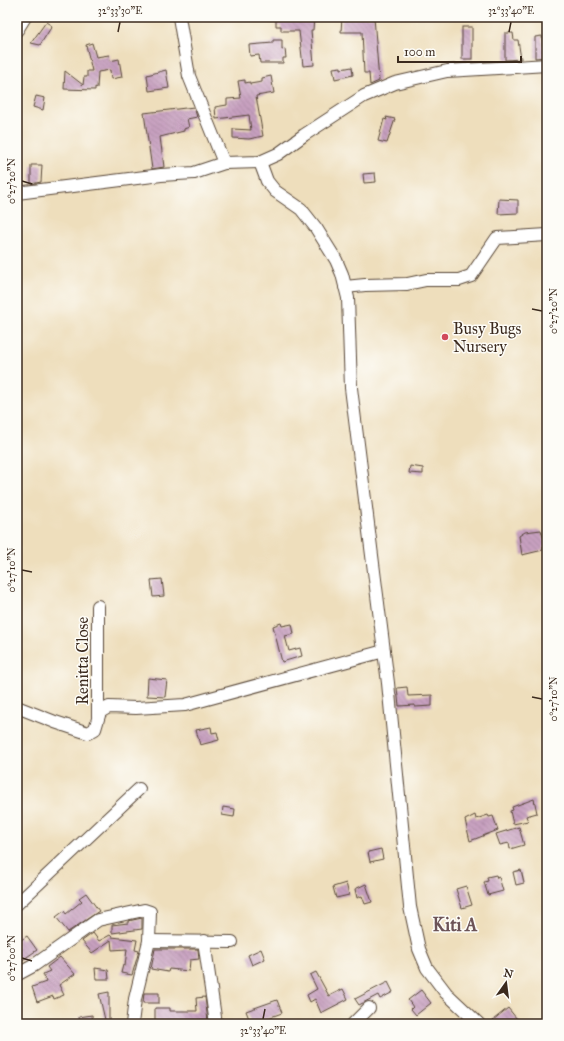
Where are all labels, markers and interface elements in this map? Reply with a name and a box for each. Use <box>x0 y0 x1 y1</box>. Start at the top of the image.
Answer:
text: 32°33'30"E <box>98 5 142 17</box>
text: 32°33'40"E <box>488 5 534 17</box>
scale bar <box>398 38 521 64</box>
text: 100 m <box>404 45 435 59</box>
text: 0°27'20"N <box>6 158 18 204</box>
text: 0°27'20"N <box>548 288 560 334</box>
place label: Busy Bugs Nursery <box>453 319 521 356</box>
marker: Busy Bugs Nursery <box>440 332 450 342</box>
text: 0°27'10"N <box>6 547 18 592</box>
street label: Renitta Close <box>73 617 92 705</box>
text: 0°27'10"N <box>548 676 560 721</box>
district label: Kiti A <box>433 914 478 936</box>
text: 0°27'00"N <box>6 934 18 981</box>
north arrow <box>486 963 526 1003</box>
text: N <box>502 966 515 981</box>
text: 32°33'40"E <box>240 1025 286 1037</box>

